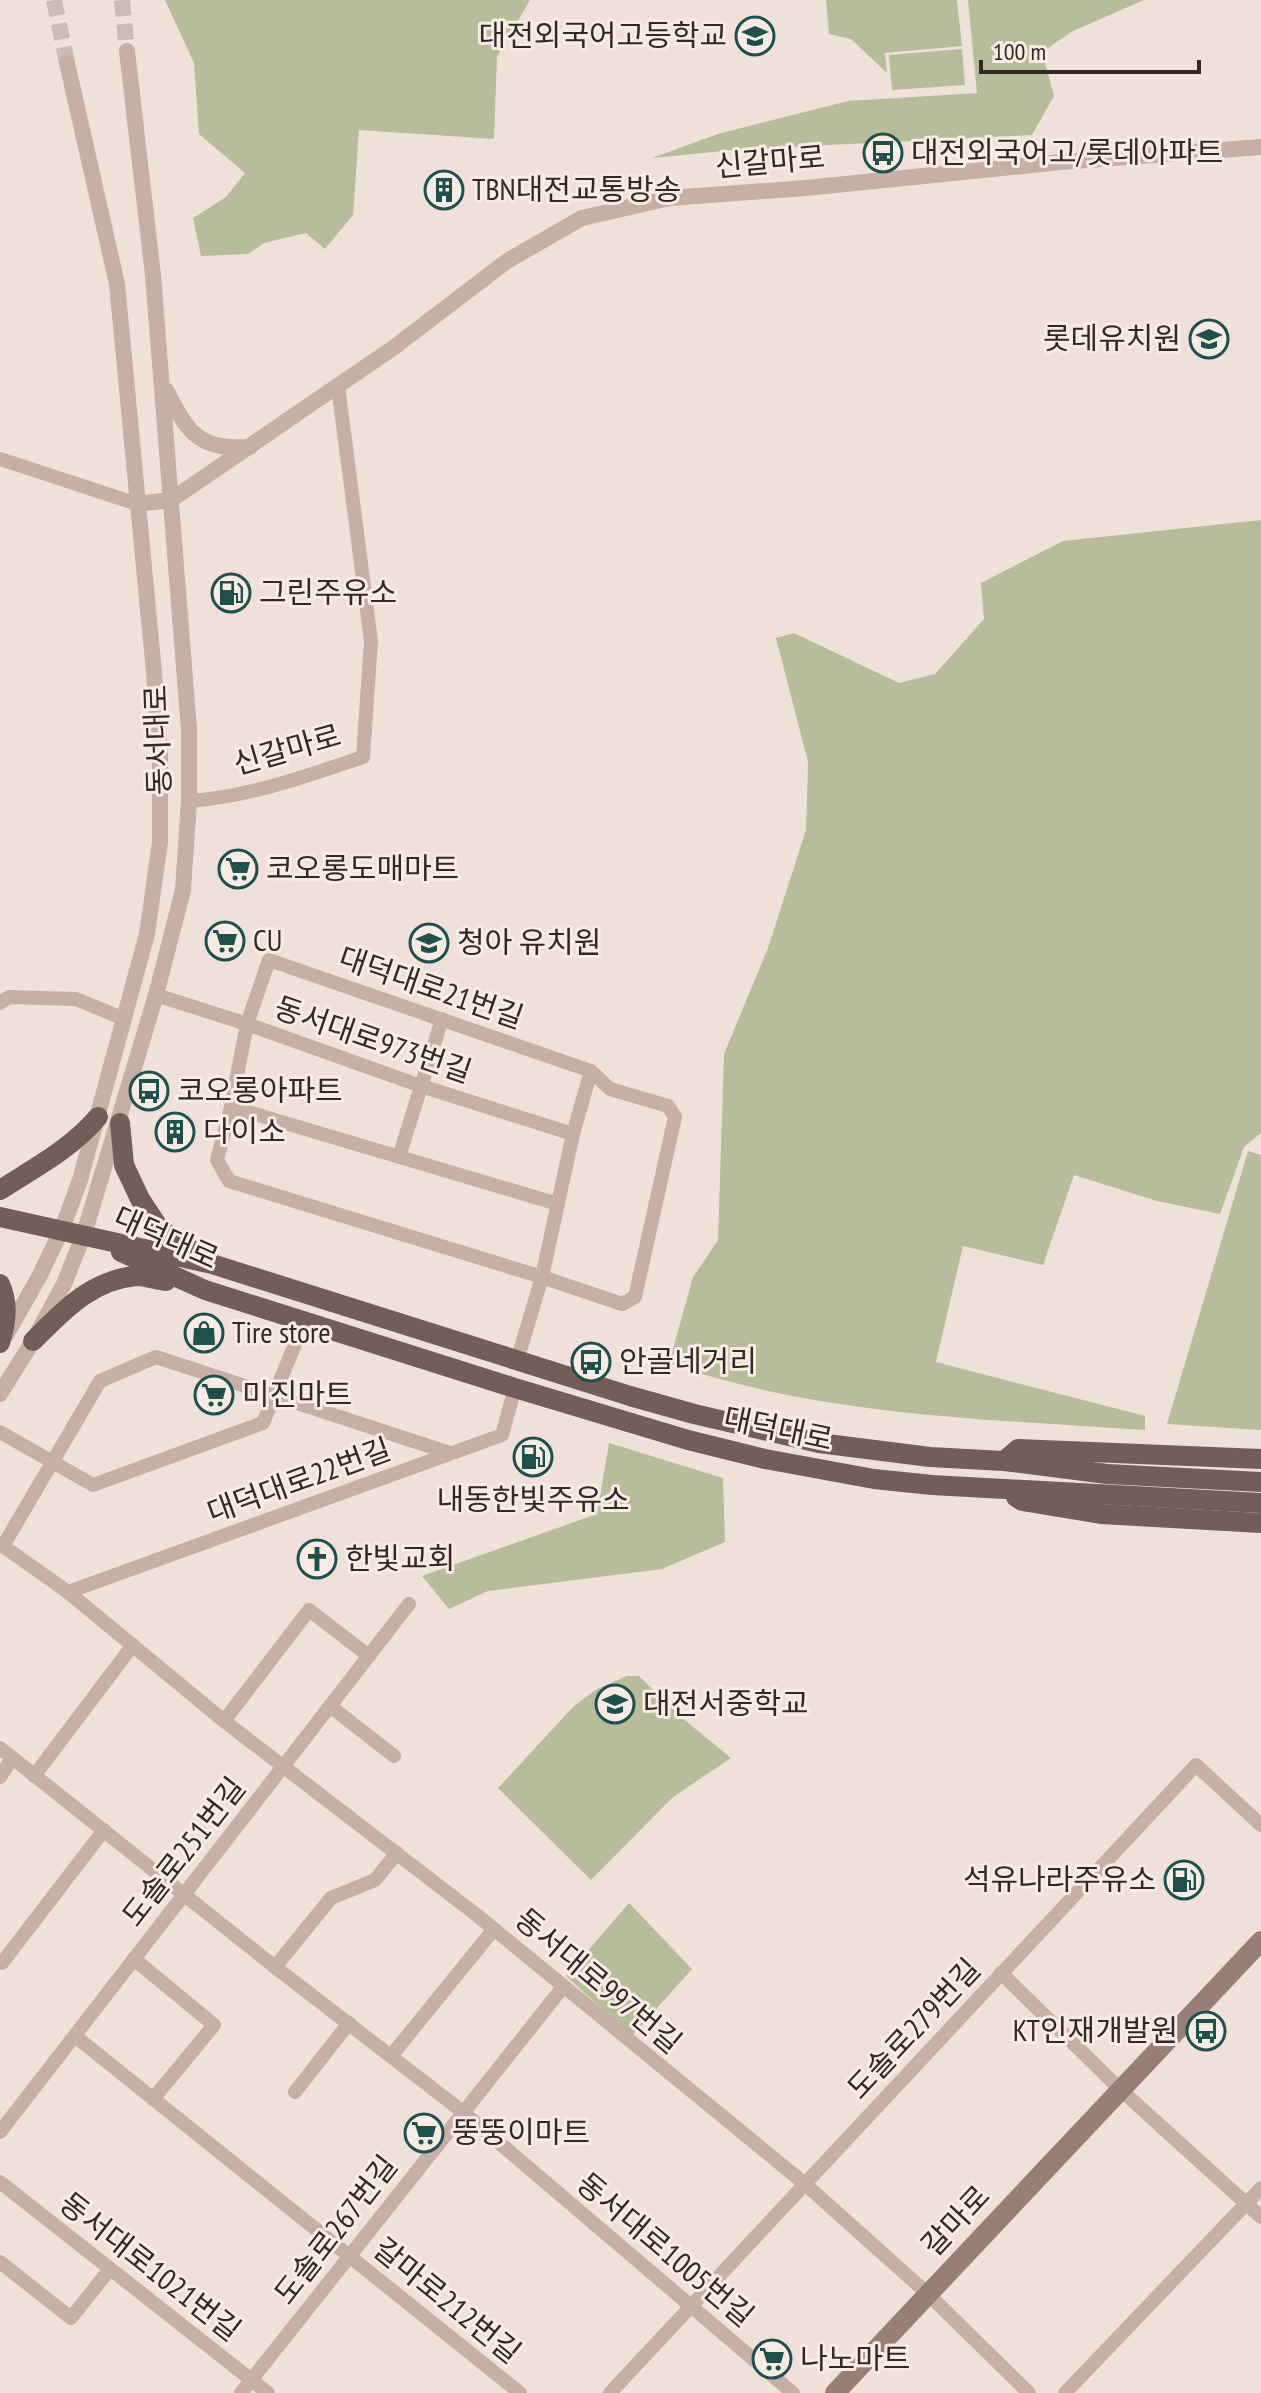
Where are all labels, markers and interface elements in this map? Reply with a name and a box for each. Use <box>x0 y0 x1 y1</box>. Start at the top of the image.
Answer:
place label: 대전외국어고등학교 <box>479 15 727 54</box>
school or university icon: 대전외국어고등학교 <box>734 15 776 57</box>
scale bar <box>981 24 1199 74</box>
text: 100 m <box>993 36 1046 67</box>
bus stop icon: 대전외국어고/롯데아파트 <box>862 132 904 174</box>
place label: 대전외국어고/롯데아파트 <box>911 132 1223 171</box>
street label: 신갈마로 <box>713 136 827 185</box>
building icon: TBN대전교통방송 <box>423 169 465 211</box>
place label: TBN대전교통방송 <box>472 169 681 208</box>
place label: 롯데유치원 <box>1043 318 1181 357</box>
school or university icon: 롯데유치원 <box>1188 318 1230 360</box>
fuel station icon: 그린주유소 <box>210 572 252 614</box>
place label: 그린주유소 <box>259 572 397 611</box>
street label: 동서대로 <box>135 684 178 796</box>
street label: 신갈마로 <box>228 715 345 783</box>
supermarket icon: 코오롱도매마트 <box>217 848 259 890</box>
place label: 코오롱도매마트 <box>266 848 459 887</box>
supermarket icon: CU <box>204 920 246 962</box>
place label: CU <box>253 920 282 959</box>
school or university icon: 청아 유치원 <box>408 922 450 964</box>
place label: 청아 유치원 <box>457 922 601 961</box>
street label: 대덕대로21번길 <box>334 937 529 1036</box>
street label: 동서대로973번길 <box>270 987 477 1091</box>
bus stop icon: 코오롱아파트 <box>128 1070 170 1112</box>
place label: 코오롱아파트 <box>177 1070 343 1109</box>
building icon: 다이소 <box>154 1111 196 1153</box>
place label: 다이소 <box>203 1111 286 1150</box>
street label: 대덕대로 <box>108 1196 225 1277</box>
shop icon: Tire store <box>183 1312 225 1354</box>
place label: Tire store <box>232 1312 331 1351</box>
bus stop icon: 안골네거리 <box>570 1341 612 1383</box>
place label: 안골네거리 <box>619 1341 757 1380</box>
supermarket icon: 미진마트 <box>193 1374 235 1416</box>
place label: 미진마트 <box>242 1374 352 1413</box>
street label: 대덕대로 <box>720 1397 836 1458</box>
street label: 대덕대로22번길 <box>201 1428 396 1531</box>
fuel station icon: 내동한빛주유소 <box>512 1436 554 1478</box>
place label: 내동한빛주유소 <box>436 1479 630 1518</box>
church icon: 한빛교회 <box>296 1538 338 1580</box>
place label: 한빛교회 <box>345 1538 455 1577</box>
school or university icon: 대전서중학교 <box>594 1683 636 1725</box>
place label: 대전서중학교 <box>643 1683 809 1722</box>
street label: 도솔로251번길 <box>113 1769 253 1933</box>
place label: 석유나라주유소 <box>963 1859 1156 1898</box>
fuel station icon: 석유나라주유소 <box>1163 1859 1205 1901</box>
street label: 동서대로997번길 <box>507 1899 690 2061</box>
street label: 도솔로279번길 <box>838 1949 988 2107</box>
place label: KT인재개발원 <box>1013 2010 1178 2049</box>
bus stop icon: KT인재개발원 <box>1185 2010 1227 2052</box>
supermarket icon: 뚱뚱이마트 <box>403 2112 445 2154</box>
place label: 뚱뚱이마트 <box>452 2112 590 2151</box>
street label: 도솔로267번길 <box>265 2147 405 2311</box>
street label: 동서대로1005번길 <box>569 2163 763 2334</box>
street label: 갈마로 <box>912 2176 997 2264</box>
street label: 동서대로1021번길 <box>52 2183 249 2349</box>
street label: 갈마로212번길 <box>366 2229 530 2371</box>
supermarket icon: 나노마트 <box>751 2338 793 2380</box>
place label: 나노마트 <box>800 2338 910 2377</box>

